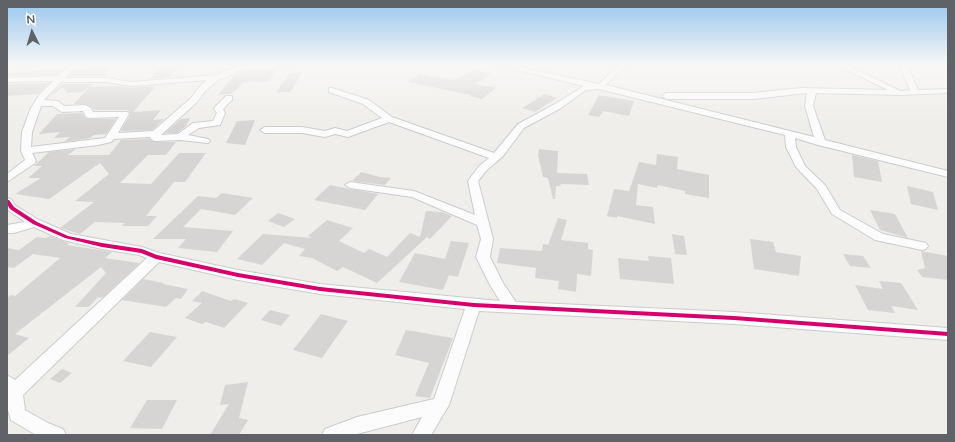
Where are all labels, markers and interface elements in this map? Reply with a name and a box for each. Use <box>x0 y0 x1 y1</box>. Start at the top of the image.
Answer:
north arrow <box>12 12 52 52</box>
text: N <box>26 13 36 26</box>

